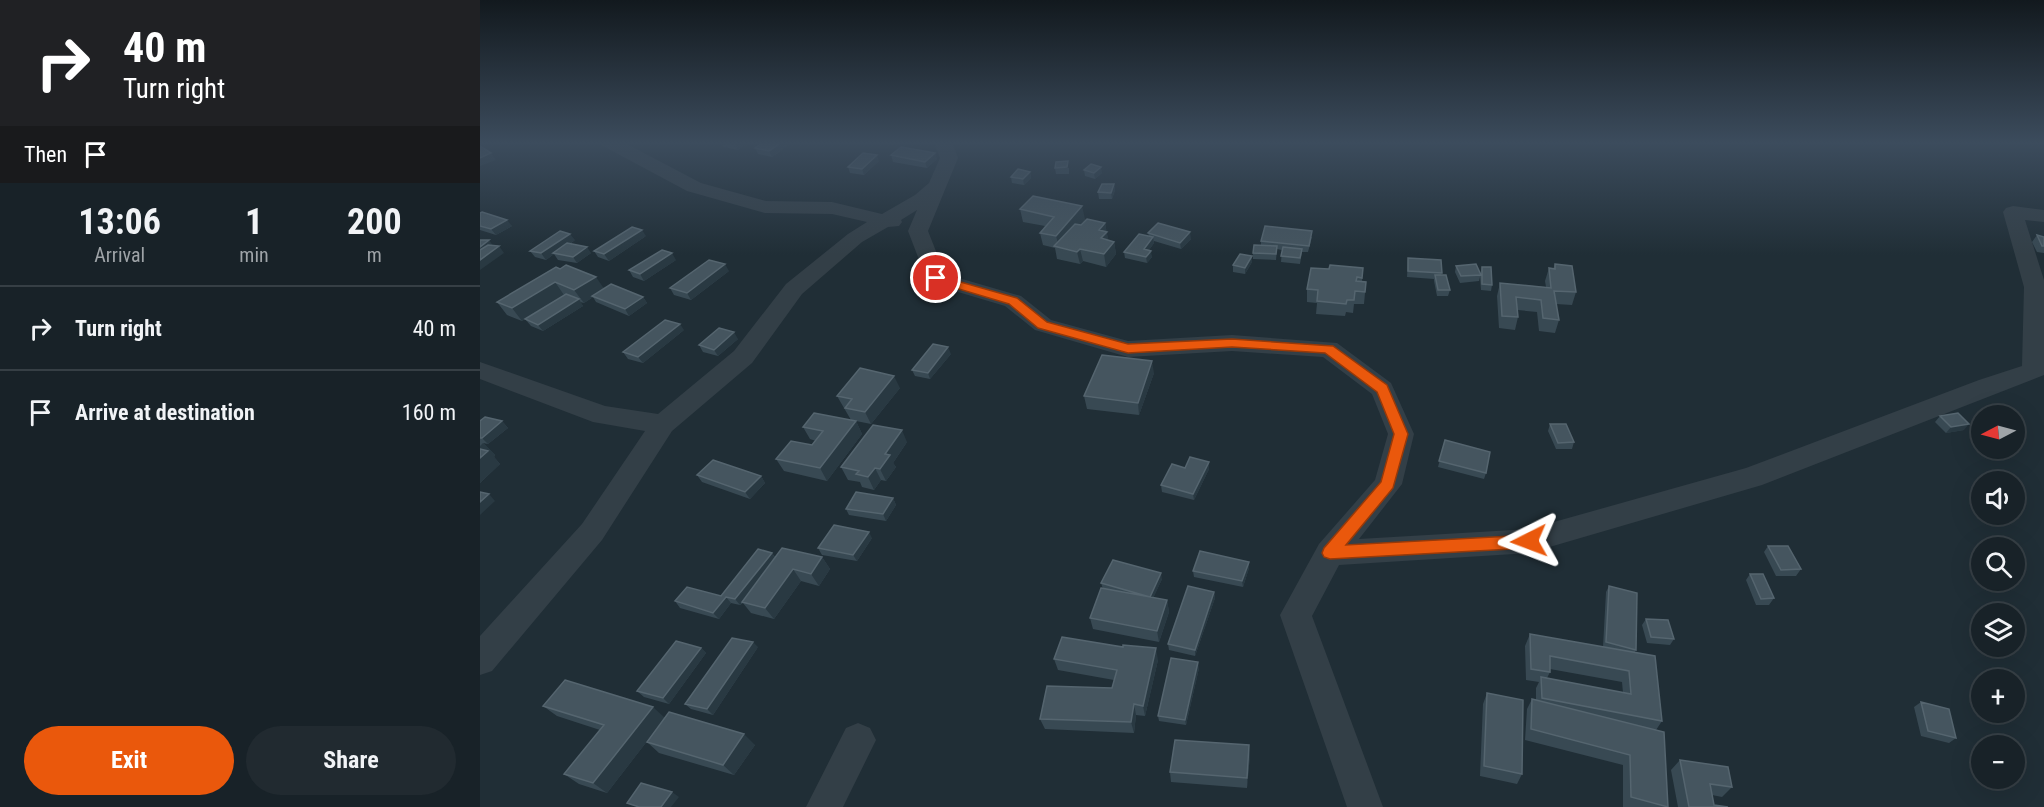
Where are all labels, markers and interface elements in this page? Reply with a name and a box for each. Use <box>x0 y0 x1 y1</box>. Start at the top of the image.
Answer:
text: 40 m <box>123 23 206 72</box>
icon: right <box>24 24 102 102</box>
text: Turn right <box>123 73 225 105</box>
icon: arrive <box>79 138 112 171</box>
text: Then <box>24 142 67 167</box>
text: 13:06 <box>78 201 161 243</box>
text: 1 <box>245 201 263 243</box>
text: 200 <box>347 201 402 243</box>
text: Arrival <box>94 243 145 267</box>
text: min <box>239 243 269 267</box>
text: m <box>367 243 382 267</box>
pin <box>910 252 961 303</box>
icon: arrive <box>919 261 952 294</box>
icon: right <box>24 312 57 345</box>
text: Turn right <box>75 316 162 341</box>
text: 40 m <box>413 316 456 341</box>
icon: arrive <box>24 396 57 429</box>
text: Arrive at destination <box>75 400 255 425</box>
text: 160 m <box>402 400 456 425</box>
north arrow <box>1971 405 2025 459</box>
map controls <box>1971 405 2025 789</box>
button: sound <box>1971 471 2025 525</box>
position arrow <box>1497 509 1561 573</box>
button: search <box>1971 537 2025 591</box>
button: layers <box>1971 603 2025 657</box>
button: + <box>1971 669 2025 723</box>
button: Exit <box>24 726 234 795</box>
button: Share <box>246 726 456 795</box>
button: − <box>1971 735 2025 789</box>

